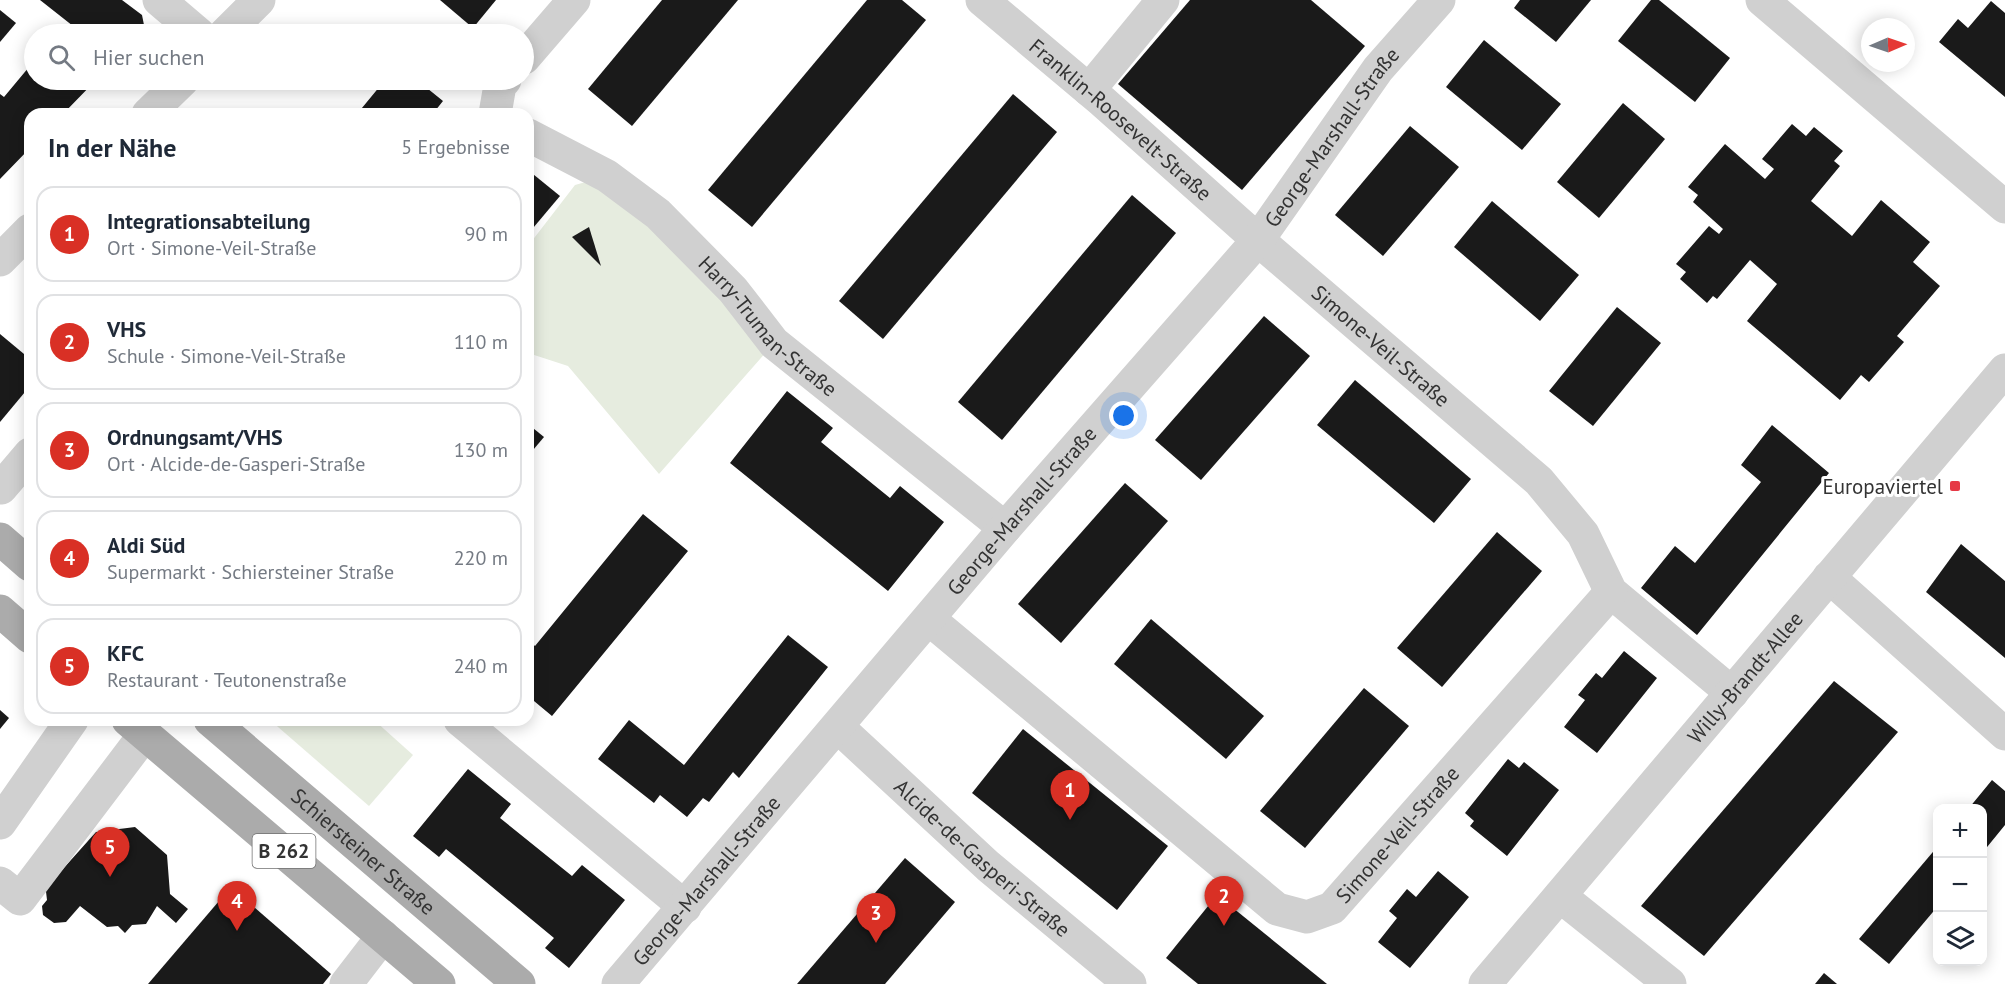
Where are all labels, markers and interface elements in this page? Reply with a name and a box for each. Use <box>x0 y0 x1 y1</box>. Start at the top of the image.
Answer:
north arrow <box>1861 18 1915 72</box>
search box <box>24 24 534 90</box>
street label: Franklin-Roosevelt-Straße <box>1024 32 1218 206</box>
icon: search <box>45 41 78 74</box>
street label: George-Marshall-Straße <box>1258 41 1405 232</box>
text: Hier suchen <box>93 43 205 71</box>
text: In der Nähe <box>48 131 176 164</box>
text: 5 Ergebnisse <box>401 134 510 160</box>
text: Integrationsabteilung <box>107 207 310 235</box>
text: 1 <box>64 221 75 247</box>
text: 90 m <box>465 221 508 247</box>
text: Ort · Simone-Veil-Straße <box>107 235 316 261</box>
street label: Harry-Truman-Straße <box>693 250 843 402</box>
street label: Simone-Veil-Straße <box>1306 279 1456 412</box>
text: VHS <box>107 315 146 343</box>
text: 2 <box>64 329 75 355</box>
text: 110 m <box>454 329 508 355</box>
text: Schule · Simone-Veil-Straße <box>107 343 346 369</box>
your location <box>1109 401 1138 430</box>
street label: George-Marshall-Straße <box>941 420 1102 600</box>
text: Ordnungsamt/VHS <box>107 423 283 451</box>
text: 3 <box>64 437 75 463</box>
text: 130 m <box>454 437 508 463</box>
text: Ort · Alcide-de-Gasperi-Straße <box>107 451 365 477</box>
place label: Europaviertel <box>1822 473 1943 500</box>
marker: Europaviertel <box>1948 479 1962 493</box>
text: Aldi Süd <box>107 531 185 559</box>
text: 4 <box>64 545 75 571</box>
text: 220 m <box>454 545 508 571</box>
text: Supermarkt · Schiersteiner Straße <box>107 559 394 585</box>
street label: Willy-Brandt-Allee <box>1681 606 1808 749</box>
text: KFC <box>107 639 144 667</box>
text: 5 <box>64 653 75 679</box>
text: 240 m <box>454 653 508 679</box>
text: Restaurant · Teutonenstraße <box>107 667 347 693</box>
street label: Simone-Veil-Straße <box>1329 760 1465 908</box>
pin: 1 <box>1050 770 1090 820</box>
street label: Alcide-de-Gasperi-Straße <box>889 773 1076 943</box>
street label: Schiersteiner Straße <box>286 782 441 920</box>
street label: George-Marshall-Straße <box>626 790 786 971</box>
map controls <box>1933 804 1987 966</box>
button: + <box>1933 804 1987 858</box>
pin: 5 <box>90 828 130 877</box>
road number: B 262 <box>252 834 316 868</box>
button: − <box>1933 858 1987 912</box>
pin: 2 <box>1204 876 1244 926</box>
pin: 4 <box>218 882 256 931</box>
pin: 3 <box>856 894 896 943</box>
button: layers <box>1933 912 1987 966</box>

